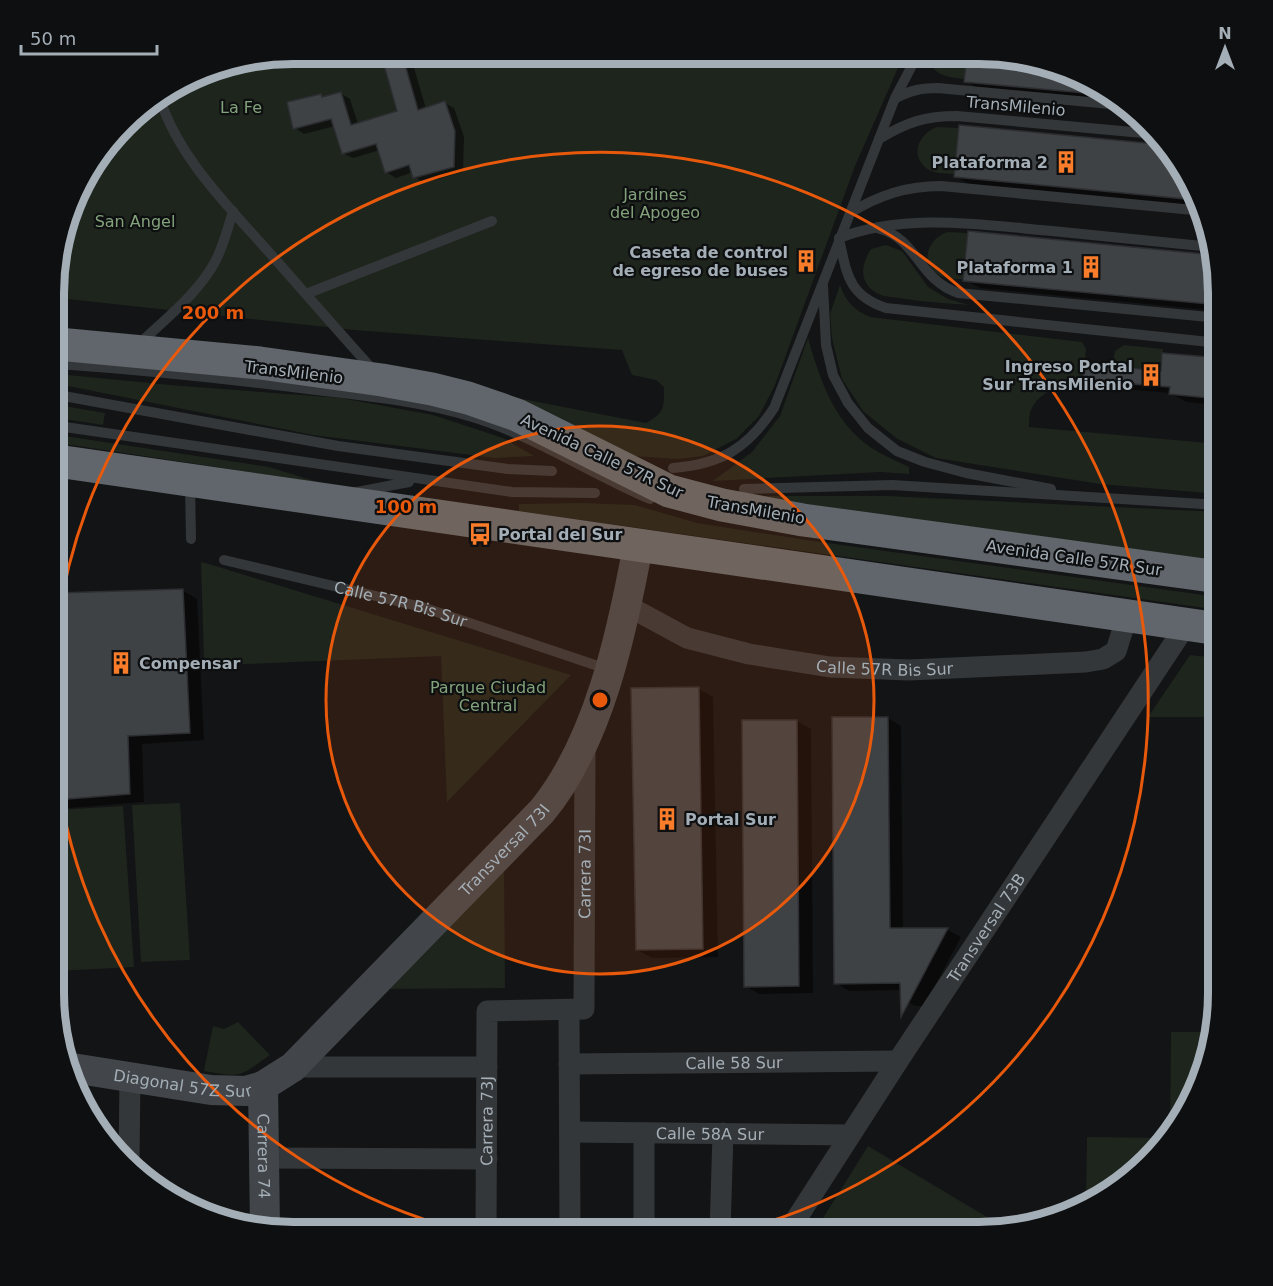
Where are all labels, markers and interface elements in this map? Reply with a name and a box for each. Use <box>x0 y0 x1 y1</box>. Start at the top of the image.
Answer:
scale bar <box>21 18 158 56</box>
north arrow <box>1195 18 1255 78</box>
text: N <box>1218 24 1232 43</box>
text: 50 m <box>30 28 76 49</box>
street label: TransMilenio <box>965 92 1066 120</box>
park label: La Fe <box>220 98 262 117</box>
building icon: Plataforma 2 <box>1053 149 1079 175</box>
place label: Plataforma 2 <box>932 153 1048 172</box>
park label: Jardines del Apogeo <box>610 185 700 222</box>
park label: San Angel <box>95 212 175 231</box>
place label: Caseta de control de egreso de buses <box>612 243 788 280</box>
building icon: Caseta de control de egreso de buses <box>793 248 819 274</box>
building icon: Plataforma 1 <box>1078 254 1104 280</box>
place label: Plataforma 1 <box>957 258 1073 277</box>
text: 200 m <box>182 302 244 323</box>
street label: TransMilenio <box>243 356 344 387</box>
place label: Ingreso Portal Sur TransMilenio <box>982 357 1133 394</box>
building icon: Ingreso Portal Sur TransMilenio <box>1138 362 1164 388</box>
street label: Avenida Calle 57R Sur <box>518 410 687 502</box>
street label: TransMilenio <box>705 492 806 528</box>
text: 100 m <box>375 496 437 517</box>
bus stop icon: Portal del Sur <box>467 521 493 547</box>
place label: Portal del Sur <box>498 525 622 544</box>
street label: Avenida Calle 57R Sur <box>985 536 1163 580</box>
street label: Calle 57R Bis Sur <box>332 577 470 631</box>
building icon: Compensar <box>108 650 134 676</box>
place label: Compensar <box>139 654 240 673</box>
street label: Calle 57R Bis Sur <box>815 655 954 680</box>
park label: Parque Ciudad Central <box>430 678 546 715</box>
centre of rings <box>590 690 610 710</box>
street label: Transversal 73I <box>455 800 553 901</box>
building icon: Portal Sur <box>654 806 680 832</box>
place label: Portal Sur <box>685 810 776 829</box>
street label: Carrera 73I <box>575 829 594 919</box>
street label: Transversal 73B <box>942 869 1029 987</box>
street label: Calle 58 Sur <box>685 1053 783 1072</box>
street label: Diagonal 57Z Sur <box>112 1065 255 1100</box>
street label: Carrera 73J <box>477 1076 496 1166</box>
street label: Carrera 74 <box>254 1113 274 1199</box>
street label: Calle 58A Sur <box>656 1123 765 1144</box>

